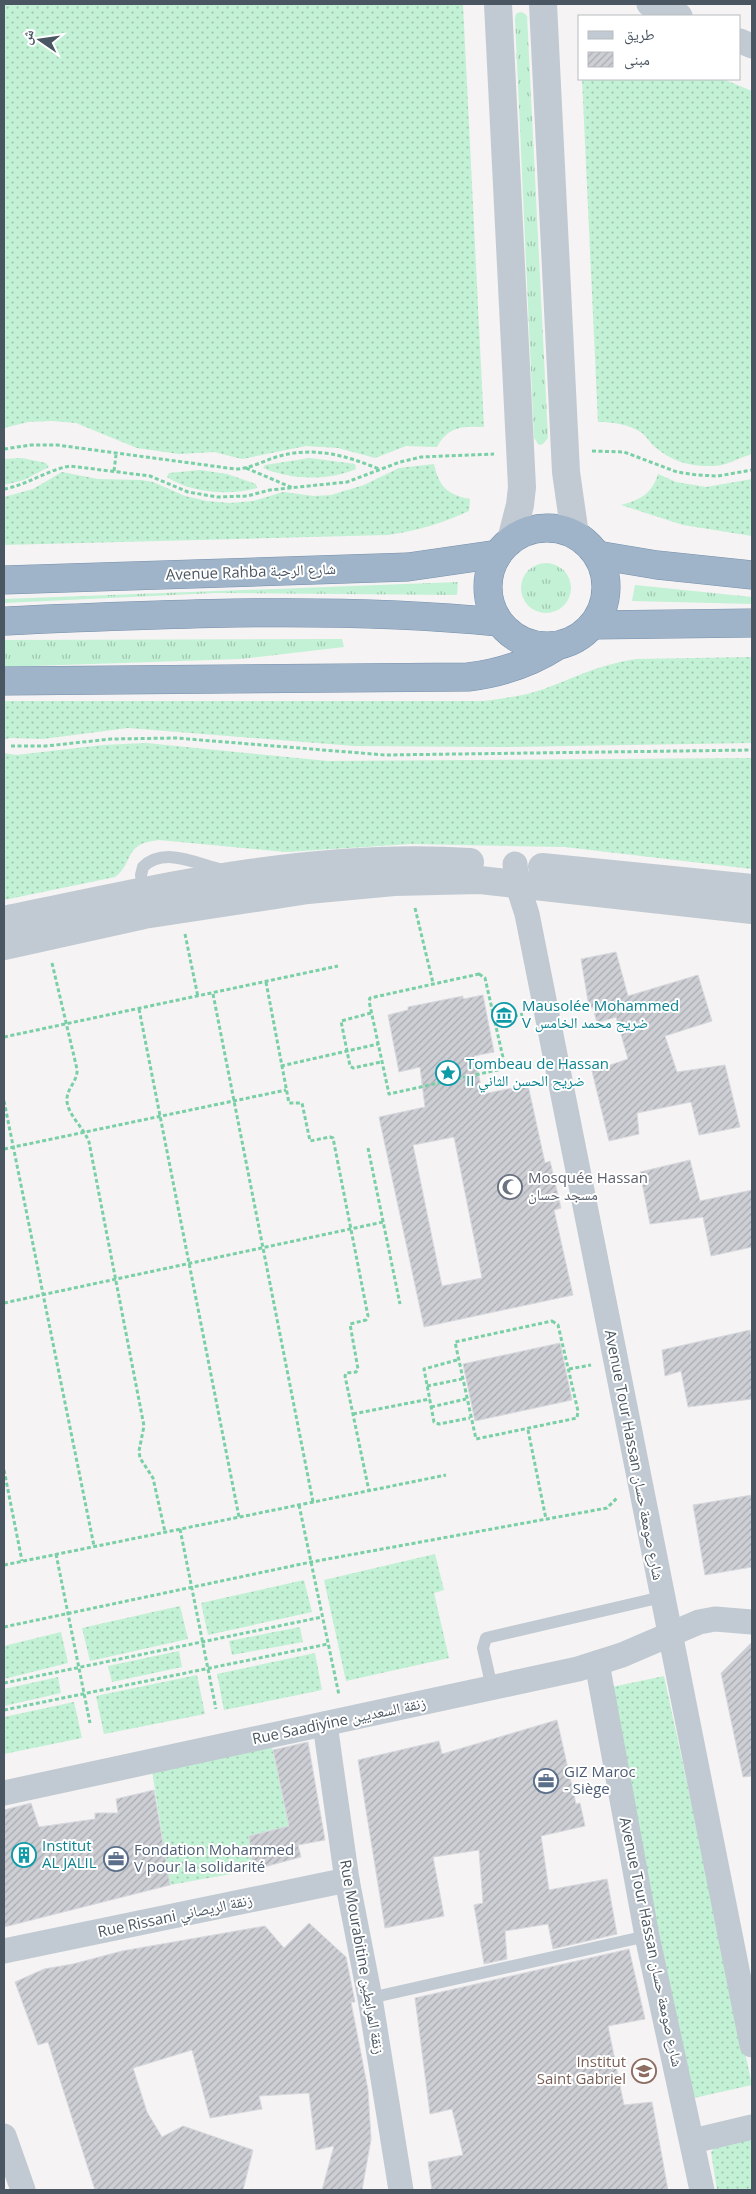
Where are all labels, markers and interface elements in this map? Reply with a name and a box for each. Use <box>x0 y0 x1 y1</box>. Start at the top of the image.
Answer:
north arrow <box>15 15 65 65</box>
legend <box>578 15 741 80</box>
text: طريق <box>624 24 655 45</box>
text: ش <box>16 27 38 46</box>
text: مبنى <box>624 49 650 70</box>
street label: Avenue Rahba شارع الرحبة <box>166 558 337 585</box>
place label: Mausolée Mohammed V ضريح محمد الخامس <box>522 995 679 1033</box>
museum icon: Mausolée Mohammed V ضريح محمد الخامس <box>491 1002 517 1028</box>
place label: Tombeau de Hassan II ضريح الحسن الثاني <box>466 1053 609 1093</box>
place icon: Tombeau de Hassan II ضريح الحسن الثاني <box>435 1060 461 1086</box>
place label: Mosquée Hassan مسجد حسان <box>528 1167 648 1205</box>
mosque icon: Mosquée Hassan مسجد حسان <box>497 1174 523 1200</box>
street label: Avenue Tour Hassan شارع صومعة حسان <box>600 1328 669 1582</box>
street label: Rue Saadiyine زنقة السعديين <box>250 1692 428 1749</box>
place label: GIZ Maroc - Siège <box>564 1761 636 1798</box>
office icon: GIZ Maroc - Siège <box>533 1768 559 1794</box>
street label: Avenue Tour Hassan شارع صومعة حسان <box>615 1815 688 2069</box>
place label: Institut AL JALIL <box>42 1835 97 1872</box>
place label: Fondation Mohammed V pour la solidarité <box>134 1839 294 1876</box>
building icon: Institut AL JALIL <box>11 1842 37 1868</box>
office icon: Fondation Mohammed V pour la solidarité <box>103 1846 129 1872</box>
street label: Rue Mourabitine زنقة المرابطين <box>335 1858 390 2056</box>
street label: Rue Rissani زنقة الريصاني <box>96 1889 255 1944</box>
place label: Institut Saint Gabriel <box>537 2051 626 2088</box>
school or university icon: Institut Saint Gabriel <box>631 2058 657 2084</box>

